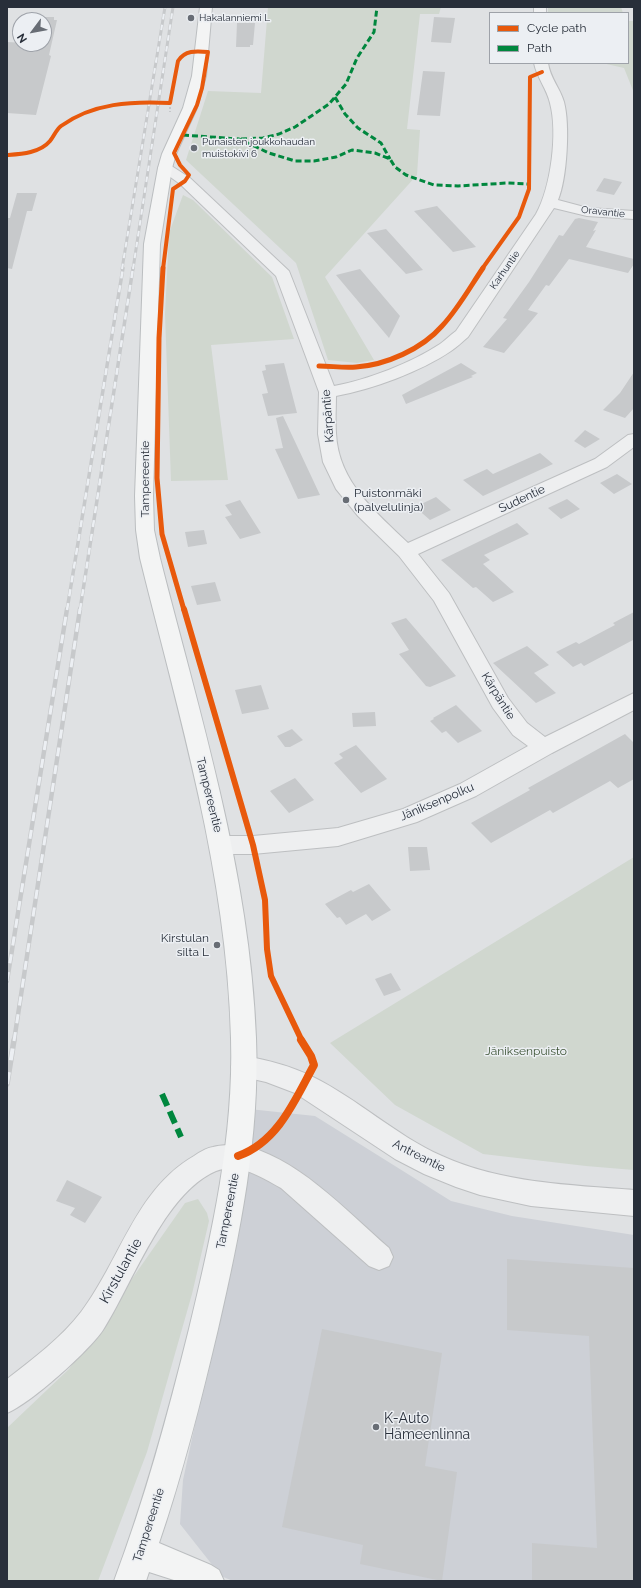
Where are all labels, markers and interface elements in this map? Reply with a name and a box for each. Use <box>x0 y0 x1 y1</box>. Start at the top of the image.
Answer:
north arrow <box>12 12 52 52</box>
place label: Hakalanniemi L <box>199 12 270 24</box>
legend <box>489 12 629 64</box>
marker: Hakalanniemi L <box>186 13 196 23</box>
text: Cycle path <box>527 21 586 35</box>
text: N <box>15 31 30 45</box>
text: Path <box>527 41 552 55</box>
place label: Punaisten joukkohaudan muistokivi 6 <box>202 136 315 160</box>
marker: Punaisten joukkohaudan muistokivi 6 <box>189 143 199 153</box>
street label: Oravantie <box>580 204 626 220</box>
street label: Karhuntie <box>487 248 523 292</box>
street label: Kärpäntie <box>319 389 337 443</box>
street label: Tampereentie <box>138 441 152 517</box>
street label: Sudentie <box>497 482 547 516</box>
place label: Puistonmäki (palvelulinja) <box>354 486 423 514</box>
marker: Puistonmäki (palvelulinja) <box>341 495 351 505</box>
street label: Kärpäntie <box>478 670 518 722</box>
street label: Tampereentie <box>193 756 225 834</box>
street label: Jäniksenpolku <box>398 780 476 824</box>
place label: Kirstulan silta L <box>161 931 209 959</box>
marker: Kirstulan silta L <box>212 940 222 950</box>
park label: Jäniksenpuisto <box>485 1044 567 1058</box>
street label: Antreantie <box>390 1137 448 1175</box>
street label: Tampereentie <box>214 1172 242 1250</box>
street label: Kirstulantie <box>96 1235 146 1307</box>
place label: K-Auto Hämeenlinna <box>384 1411 470 1444</box>
marker: K-Auto Hämeenlinna <box>371 1422 381 1432</box>
street label: Tampereentie <box>130 1486 168 1564</box>

